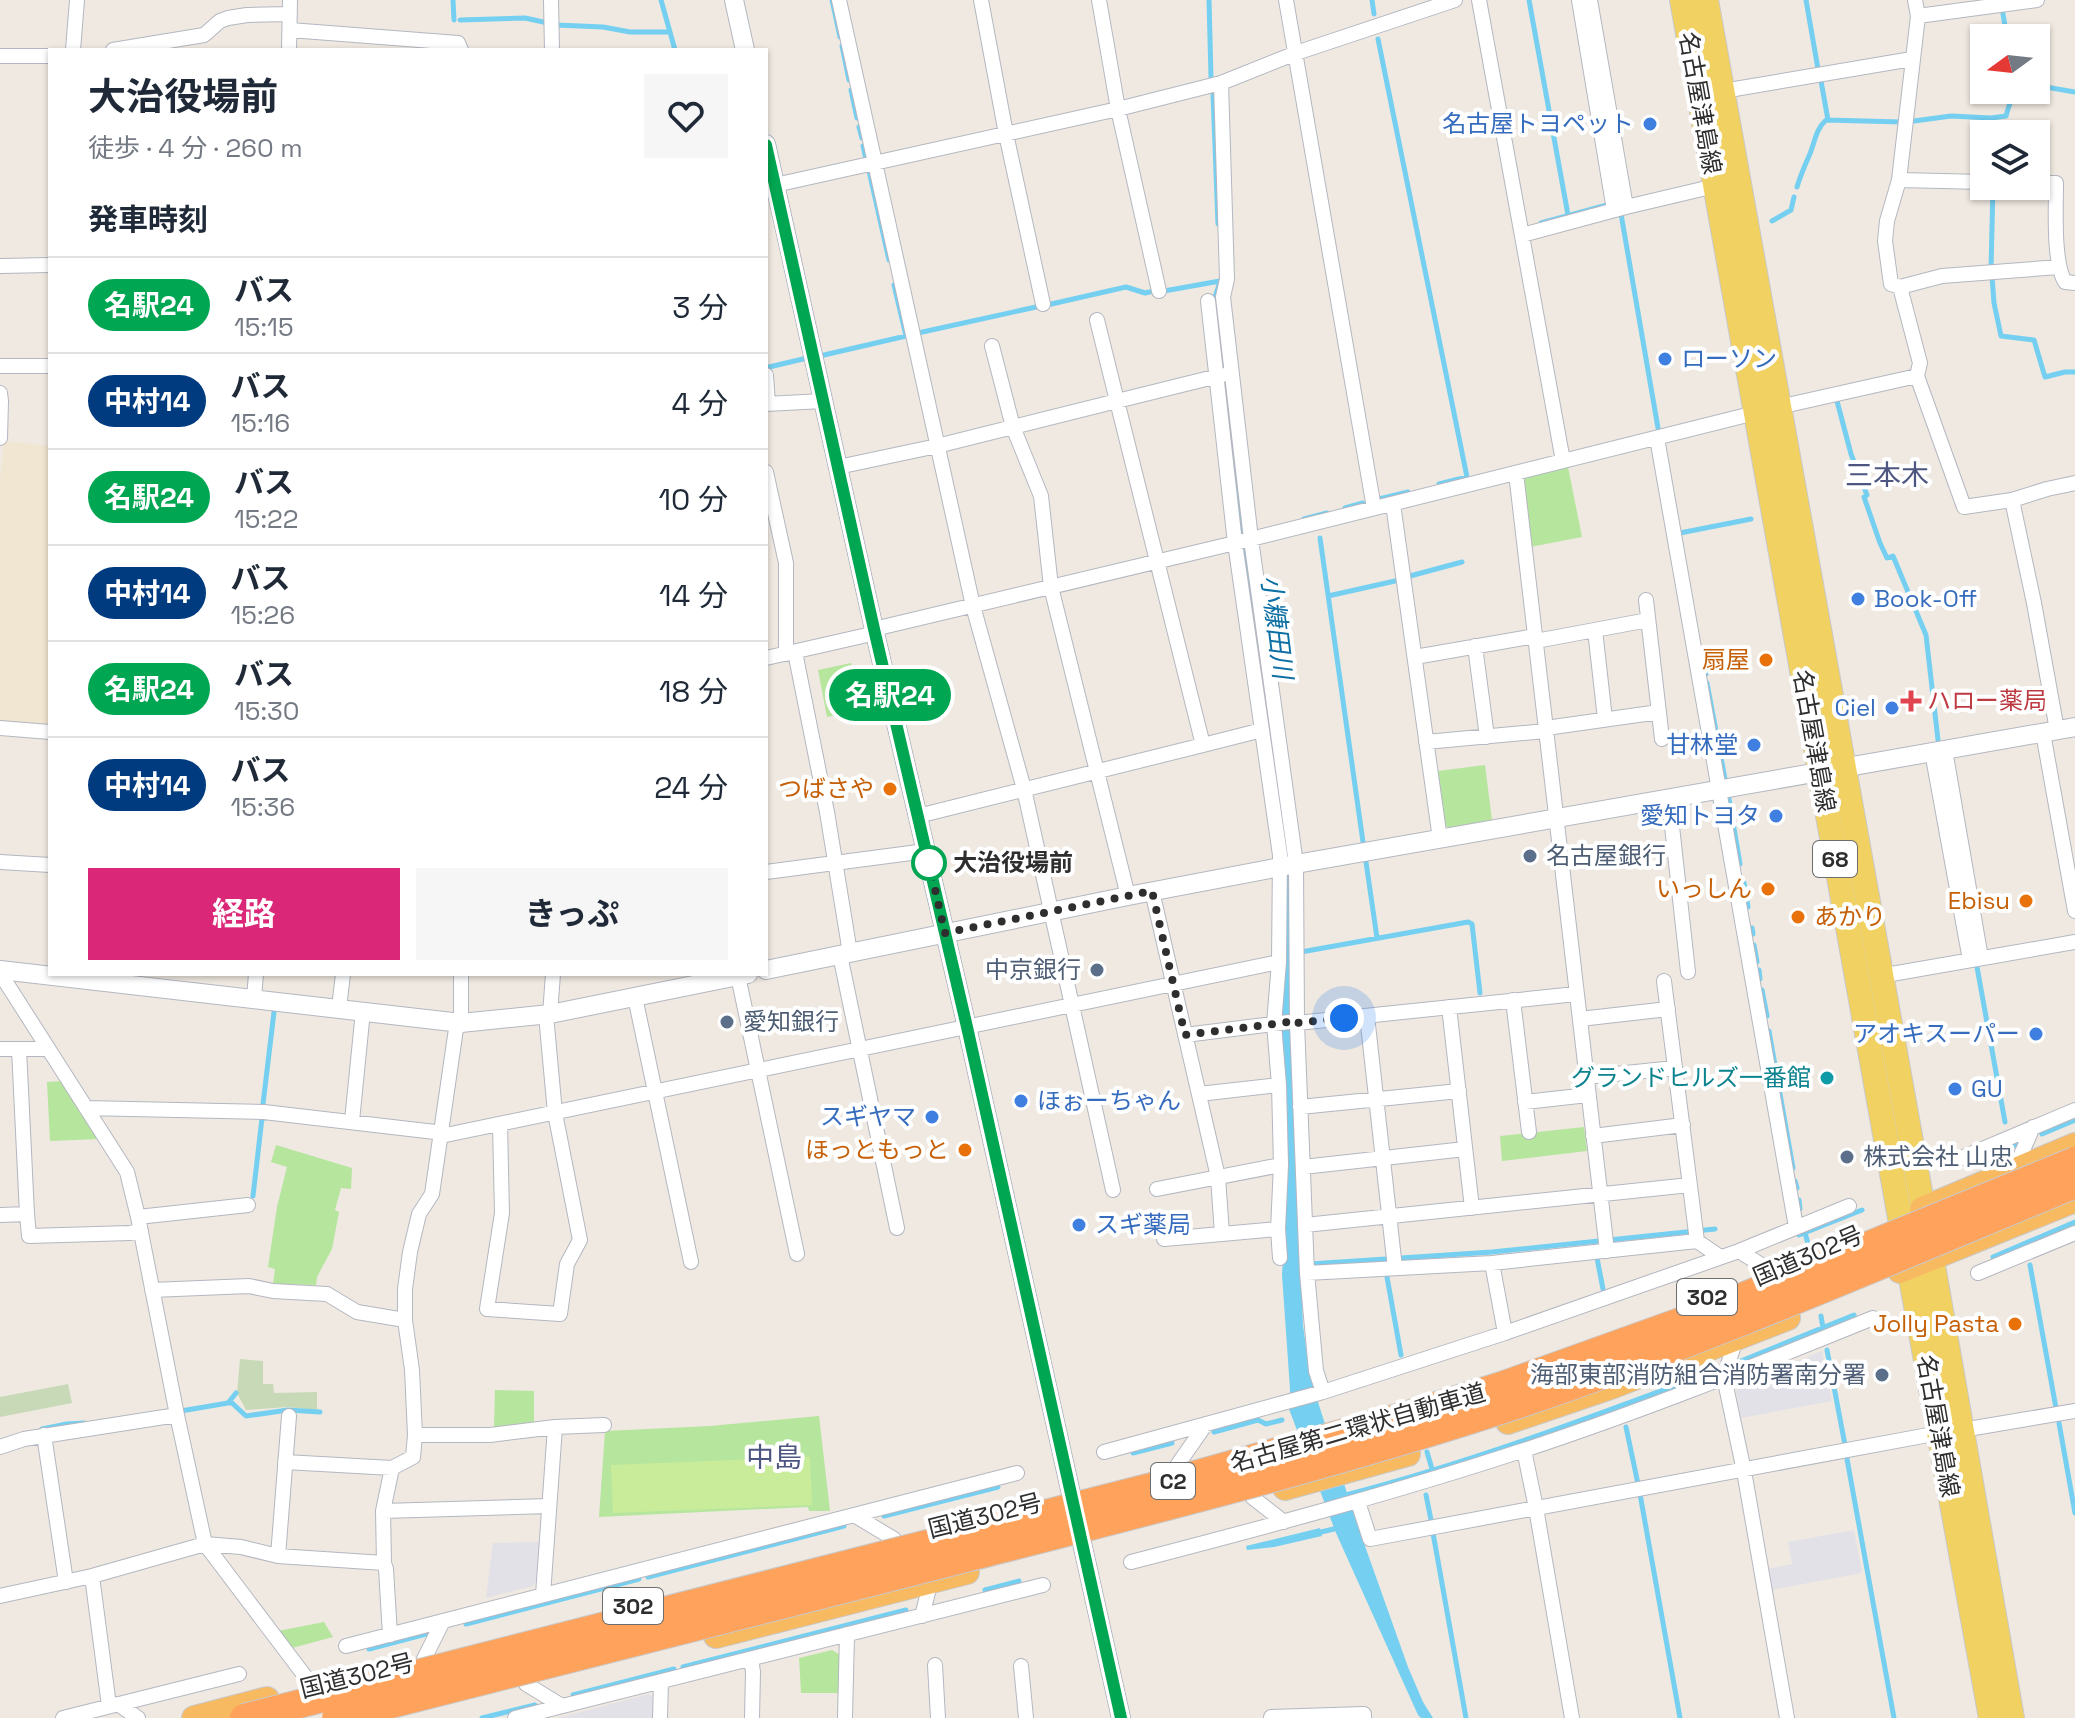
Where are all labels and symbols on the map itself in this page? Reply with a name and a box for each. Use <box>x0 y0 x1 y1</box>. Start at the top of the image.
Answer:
north arrow <box>1970 24 2050 104</box>
street label: 名古屋津島線 <box>1673 29 1728 177</box>
place label: 名古屋トヨペット <box>1442 108 1634 139</box>
marker: 名古屋トヨペット <box>1641 115 1659 133</box>
place label: ローソン <box>1681 343 1777 374</box>
marker: ローソン <box>1656 350 1674 368</box>
district label: 三本木 <box>1845 457 1929 493</box>
water label: 小糠田川 <box>1254 573 1301 684</box>
place label: Book-Off <box>1874 583 1977 614</box>
marker: Book-Off <box>1849 590 1867 608</box>
place label: 扇屋 <box>1702 644 1750 675</box>
marker: 扇屋 <box>1757 651 1775 669</box>
street label: 名古屋津島線 <box>1787 667 1842 815</box>
line badge: 名駅24 <box>834 669 946 721</box>
place label: ハロー薬局 <box>1927 685 2047 716</box>
place label: Ciel <box>1835 692 1876 723</box>
marker: ハロー薬局 <box>1902 692 1920 710</box>
marker: Ciel <box>1883 699 1901 717</box>
place label: 甘林堂 <box>1666 729 1738 760</box>
marker: 甘林堂 <box>1745 736 1763 754</box>
place label: つばさや <box>778 773 874 804</box>
marker: つばさや <box>881 780 899 798</box>
place label: 愛知トヨタ <box>1640 800 1760 831</box>
marker: 愛知トヨタ <box>1767 807 1785 825</box>
place label: 名古屋銀行 <box>1546 840 1666 871</box>
road number: 68 <box>1813 841 1857 877</box>
marker: 大治役場前 <box>912 846 946 880</box>
place label: 大治役場前 <box>953 847 1073 878</box>
marker: 名古屋銀行 <box>1521 847 1539 865</box>
place label: いっしん <box>1656 873 1752 904</box>
marker: いっしん <box>1759 880 1777 898</box>
place label: Ebisu <box>1948 885 2010 916</box>
marker: Ebisu <box>2017 892 2035 910</box>
place label: あかり <box>1814 901 1886 932</box>
marker: あかり <box>1789 908 1807 926</box>
place label: 中京銀行 <box>985 954 1081 985</box>
marker: 中京銀行 <box>1088 961 1106 979</box>
your location <box>1324 998 1364 1038</box>
place label: 愛知銀行 <box>743 1006 839 1037</box>
marker: 愛知銀行 <box>718 1013 736 1031</box>
place label: アオキスーパー <box>1853 1018 2020 1049</box>
marker: アオキスーパー <box>2027 1025 2045 1043</box>
place label: グランドヒルズ一番館 <box>1571 1062 1811 1093</box>
marker: グランドヒルズ一番館 <box>1818 1069 1836 1087</box>
place label: GU <box>1971 1073 2003 1104</box>
marker: GU <box>1946 1080 1964 1098</box>
place label: ほぉーちゃん <box>1037 1085 1181 1116</box>
marker: ほぉーちゃん <box>1012 1092 1030 1110</box>
place label: スギヤマ <box>820 1101 916 1132</box>
marker: スギヤマ <box>923 1108 941 1126</box>
place label: ほっともっと <box>805 1134 949 1165</box>
marker: ほっともっと <box>956 1141 974 1159</box>
place label: 株式会社 山忠 <box>1863 1141 2013 1172</box>
marker: 株式会社 山忠 <box>1838 1148 1856 1166</box>
place label: スギ薬局 <box>1095 1209 1191 1240</box>
marker: スギ薬局 <box>1070 1216 1088 1234</box>
street label: 国道302号 <box>1748 1219 1867 1293</box>
road number: 302 <box>1677 1279 1737 1315</box>
place label: Jolly Pasta <box>1873 1308 1999 1339</box>
marker: Jolly Pasta <box>2006 1315 2024 1333</box>
street label: 名古屋津島線 <box>1911 1352 1966 1500</box>
place label: 海部東部消防組合消防署南分署 <box>1530 1359 1866 1390</box>
marker: 海部東部消防組合消防署南分署 <box>1873 1366 1891 1384</box>
street label: 名古屋第二環状自動車道 <box>1227 1376 1489 1479</box>
district label: 中島 <box>746 1439 802 1475</box>
road number: C2 <box>1151 1463 1195 1499</box>
street label: 国道302号 <box>925 1486 1045 1545</box>
road number: 302 <box>603 1588 663 1624</box>
street label: 国道302号 <box>297 1646 417 1705</box>

